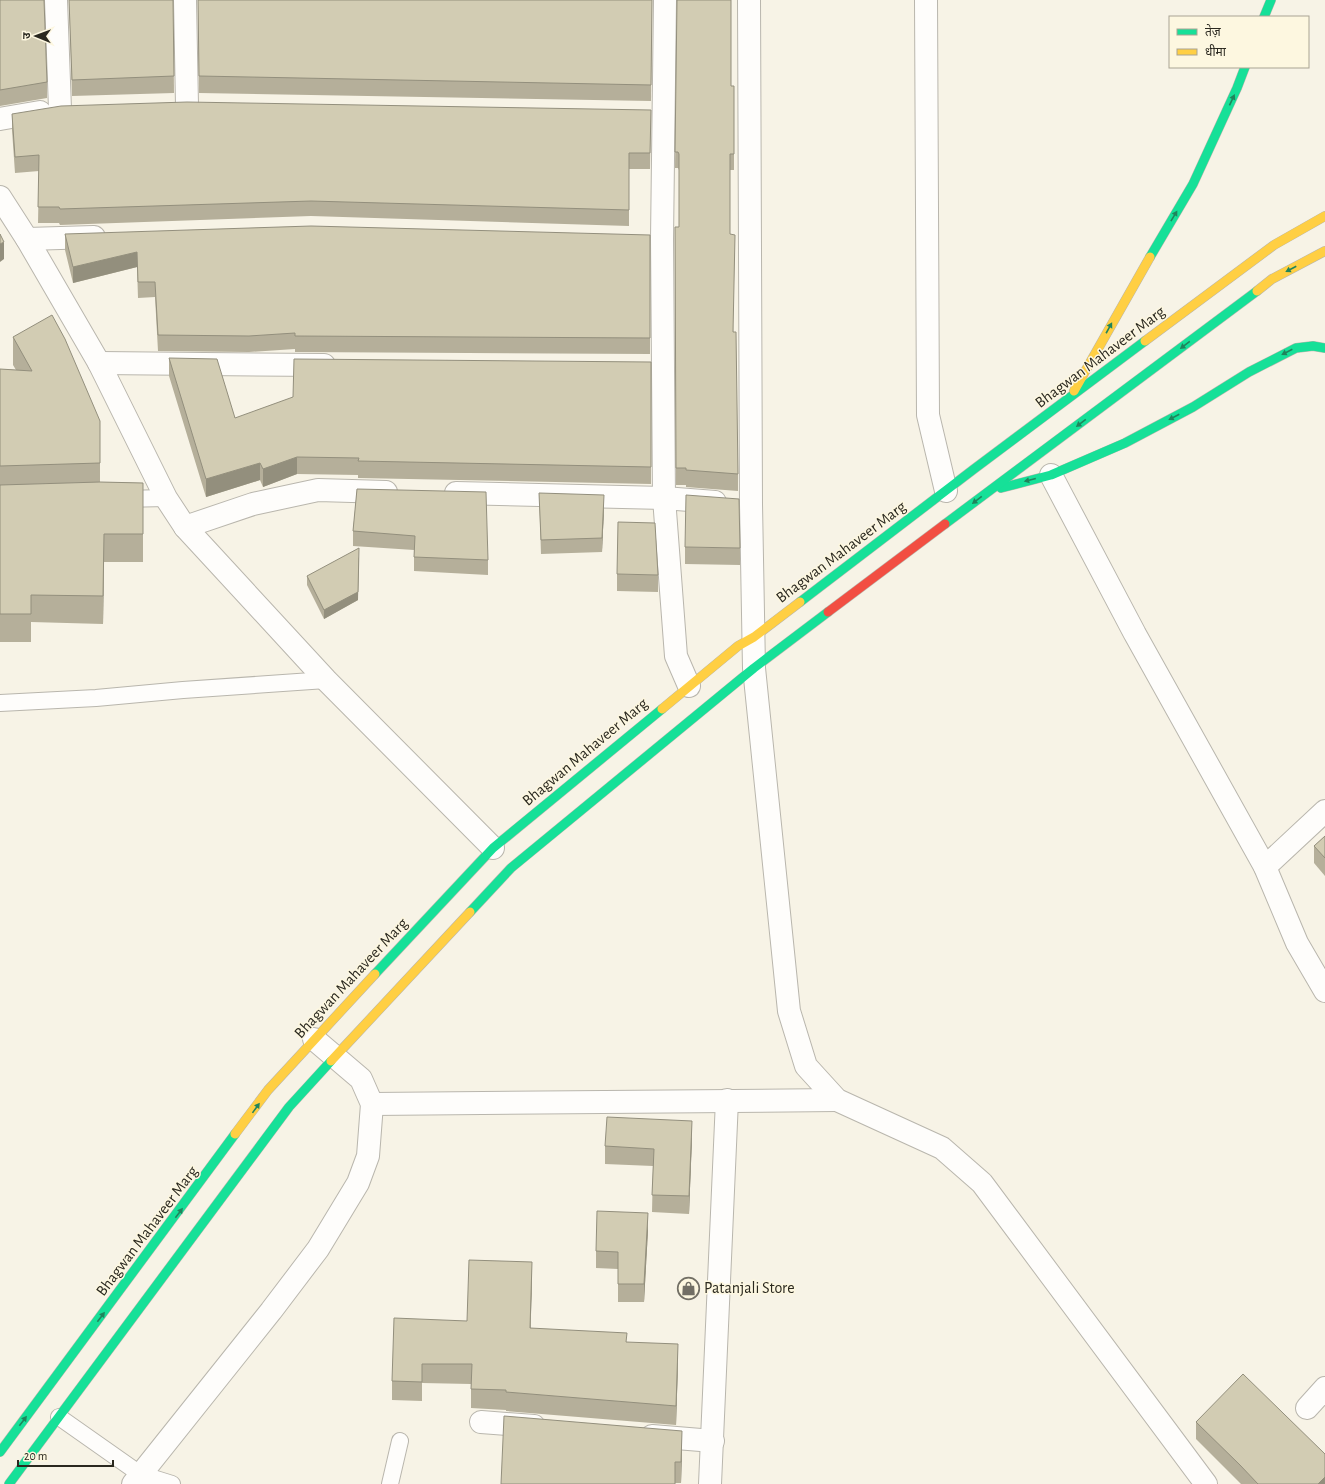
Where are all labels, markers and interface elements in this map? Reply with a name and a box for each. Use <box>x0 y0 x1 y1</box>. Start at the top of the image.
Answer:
north arrow <box>16 16 56 56</box>
legend <box>1169 16 1309 68</box>
text: तेज़ <box>1205 24 1222 38</box>
text: उ <box>21 32 32 39</box>
text: धीमा <box>1205 44 1227 58</box>
one-way arrow <box>1229 94 1235 105</box>
one-way arrow <box>1170 211 1178 221</box>
one-way arrow <box>1285 266 1296 272</box>
street label: Bhagwan Mahaveer Marg <box>1032 303 1168 411</box>
one-way arrow <box>1106 322 1112 334</box>
one-way arrow <box>1180 340 1191 349</box>
one-way arrow <box>1282 349 1293 356</box>
one-way arrow <box>1169 413 1180 420</box>
one-way arrow <box>1076 419 1087 427</box>
one-way arrow <box>1024 478 1037 484</box>
one-way arrow <box>971 496 982 505</box>
street label: Bhagwan Mahaveer Marg <box>773 498 909 606</box>
street label: Bhagwan Mahaveer Marg <box>519 695 651 809</box>
street label: Bhagwan Mahaveer Marg <box>291 915 411 1041</box>
one-way arrow <box>252 1102 260 1113</box>
street label: Bhagwan Mahaveer Marg <box>93 1163 201 1299</box>
one-way arrow <box>175 1207 183 1218</box>
shop icon: Patanjali Store <box>675 1275 701 1301</box>
place label: Patanjali Store <box>704 1280 795 1297</box>
one-way arrow <box>97 1311 105 1322</box>
one-way arrow <box>19 1416 27 1426</box>
scale bar <box>18 1442 113 1468</box>
text: 20 m <box>24 1450 47 1462</box>

